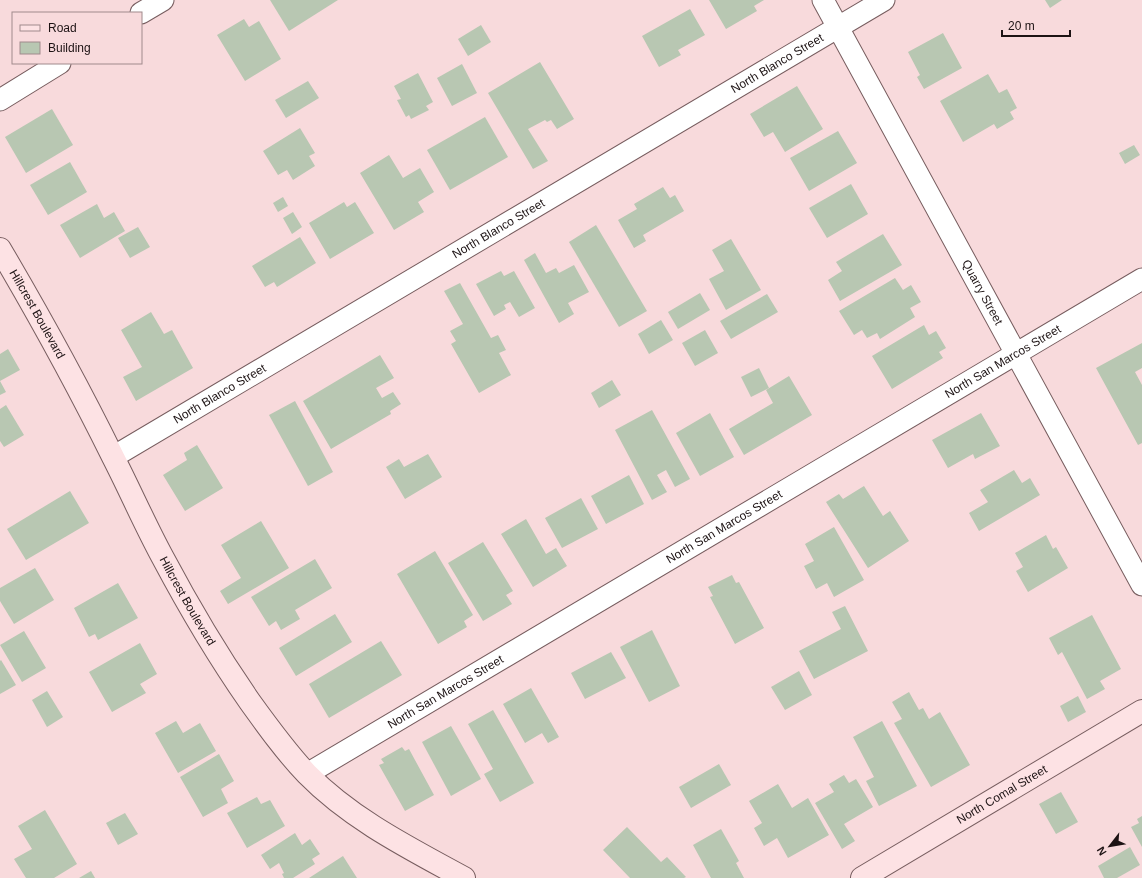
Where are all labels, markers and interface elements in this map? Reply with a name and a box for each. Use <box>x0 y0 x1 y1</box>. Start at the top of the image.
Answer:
legend <box>12 12 142 64</box>
scale bar <box>1002 12 1070 38</box>
text: 20 m <box>1008 19 1035 33</box>
text: Road <box>48 21 77 35</box>
street label: North Blanco Street <box>728 30 826 96</box>
text: Building <box>48 41 91 55</box>
street label: North Blanco Street <box>450 195 548 261</box>
street label: Quarry Street <box>959 257 1006 328</box>
street label: Hillcrest Boulevard <box>7 267 68 361</box>
street label: North San Marcos Street <box>942 321 1064 401</box>
street label: North Blanco Street <box>171 361 269 427</box>
street label: North San Marcos Street <box>664 487 785 566</box>
street label: Hillcrest Boulevard <box>157 554 218 648</box>
street label: North San Marcos Street <box>385 652 507 732</box>
street label: North Comal Street <box>954 762 1050 827</box>
north arrow <box>1090 826 1130 866</box>
text: N <box>1094 845 1109 858</box>

